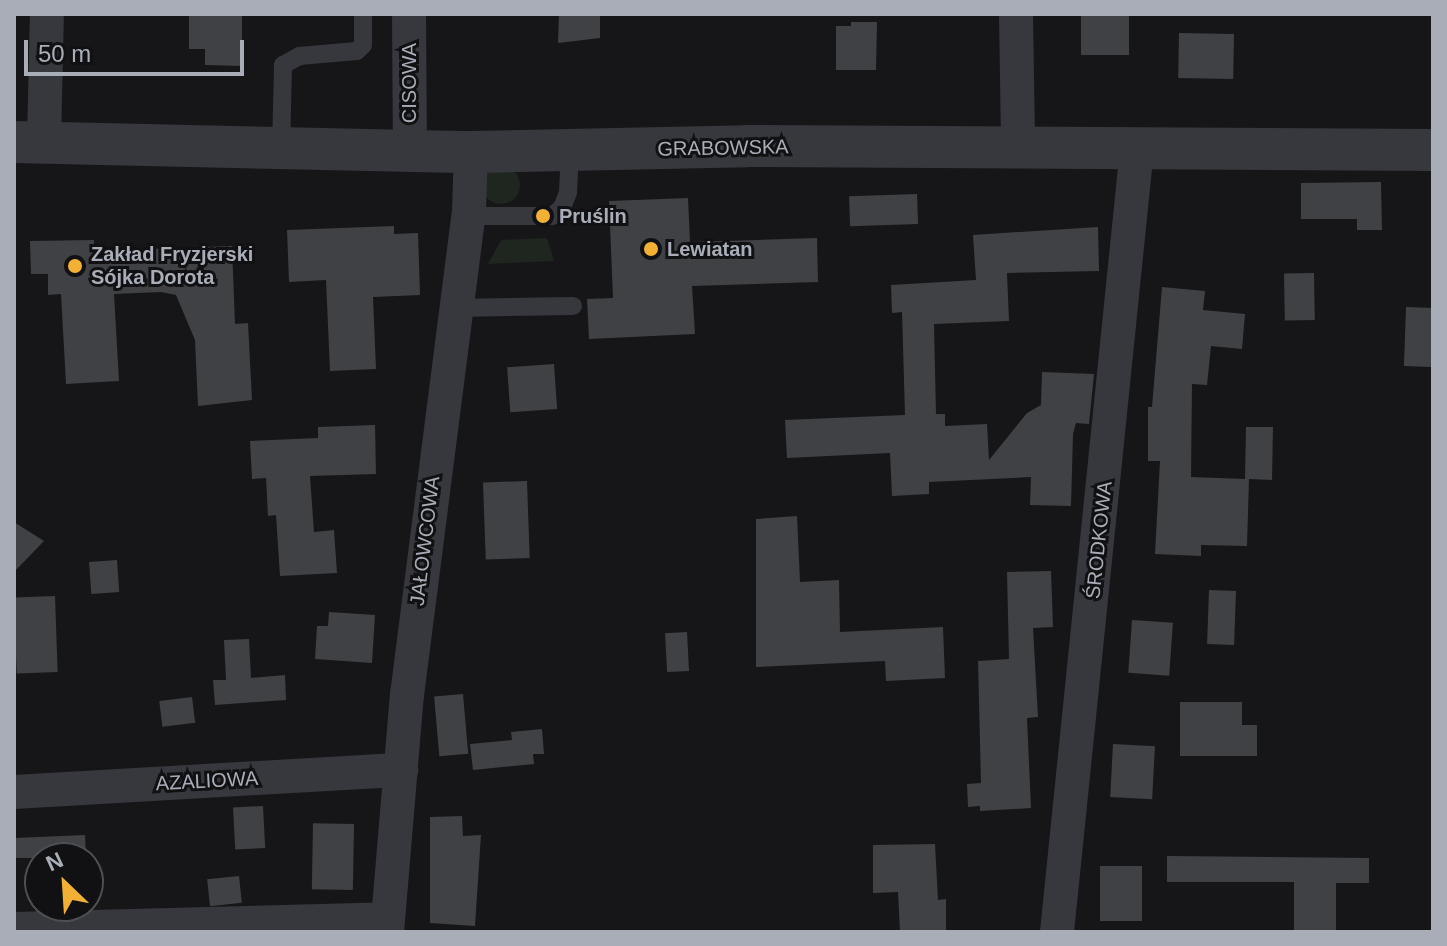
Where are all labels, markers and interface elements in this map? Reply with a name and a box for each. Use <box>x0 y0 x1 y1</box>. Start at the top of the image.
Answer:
scale bar <box>28 24 248 74</box>
text: 50 m <box>38 40 91 67</box>
street label: CISOWA <box>397 43 421 123</box>
street label: GRABOWSKA <box>657 135 789 161</box>
place label: Pruślin <box>559 204 627 228</box>
marker: Pruślin <box>534 207 552 225</box>
place label: Lewiatan <box>667 237 753 261</box>
marker: Lewiatan <box>642 240 660 258</box>
place label: Zakład Fryzjerski Sójka Dorota <box>91 242 253 289</box>
marker: Zakład Fryzjerski Sójka Dorota <box>66 257 84 275</box>
street label: JAŁOWCOWA <box>405 475 445 607</box>
street label: ŚRODKOWA <box>1081 480 1117 600</box>
street label: AZALIOWA <box>155 766 259 796</box>
north arrow <box>24 842 104 922</box>
text: N <box>42 847 67 876</box>

